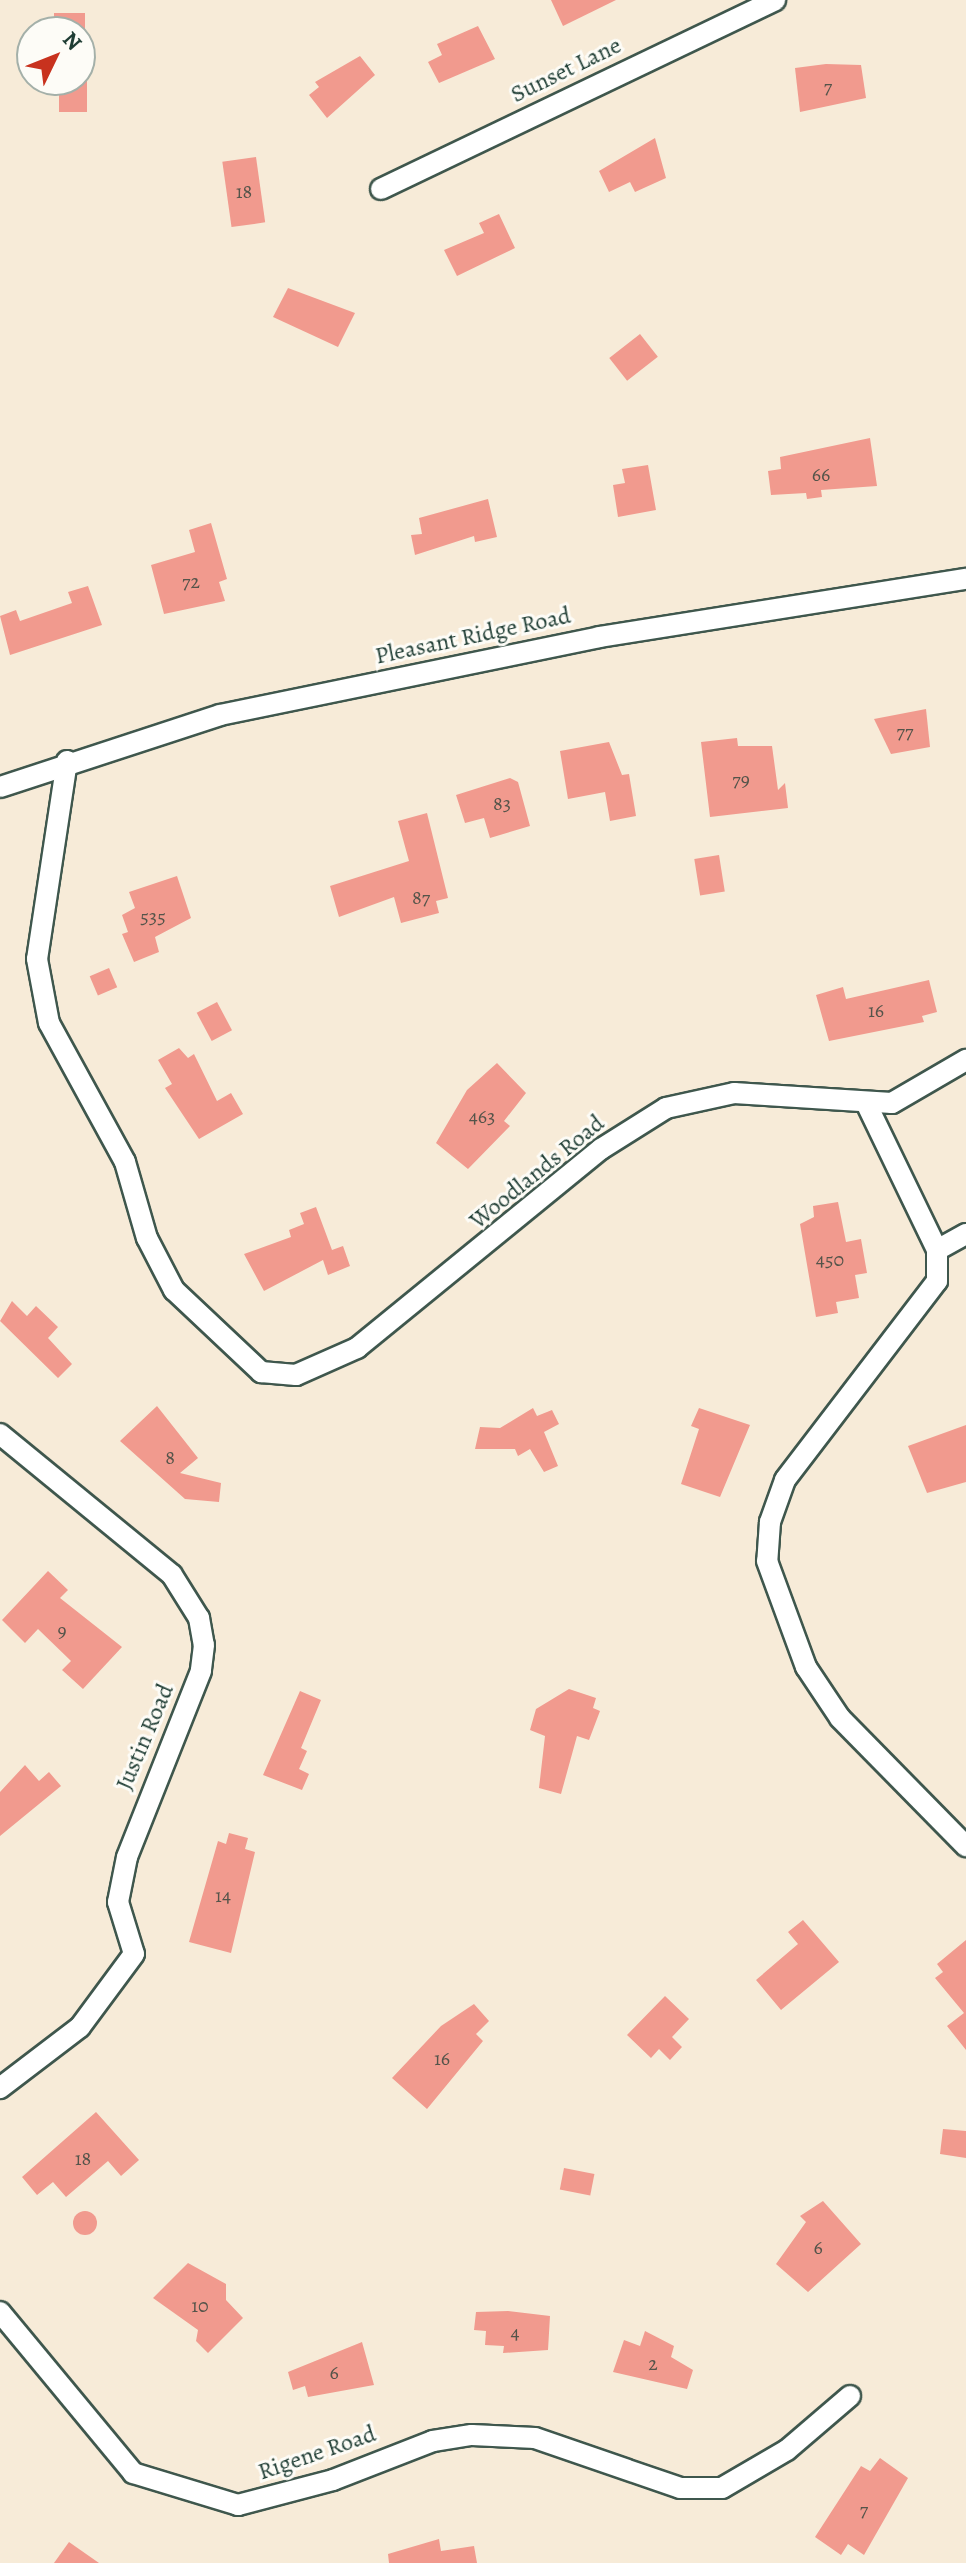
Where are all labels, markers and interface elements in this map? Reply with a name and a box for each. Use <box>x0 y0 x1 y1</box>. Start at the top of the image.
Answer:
north arrow <box>16 16 96 96</box>
text: N <box>56 25 89 57</box>
street label: Sunset Lane <box>506 31 626 109</box>
house number: 7 <box>824 74 832 98</box>
house number: 18 <box>236 179 252 203</box>
house number: 66 <box>812 462 830 486</box>
house number: 72 <box>182 569 200 593</box>
street label: Pleasant Ridge Road <box>373 601 573 671</box>
house number: 77 <box>897 719 913 743</box>
house number: 79 <box>732 767 750 791</box>
house number: 83 <box>493 791 511 815</box>
house number: 87 <box>412 885 430 909</box>
house number: 535 <box>140 904 166 928</box>
house number: 16 <box>868 998 884 1022</box>
house number: 463 <box>469 1104 495 1128</box>
street label: Woodlands Road <box>464 1109 610 1235</box>
house number: 450 <box>816 1247 844 1271</box>
house number: 8 <box>165 1445 175 1469</box>
house number: 9 <box>57 1618 67 1642</box>
street label: Justin Road <box>110 1680 180 1794</box>
house number: 14 <box>215 1883 231 1907</box>
house number: 16 <box>434 2046 450 2070</box>
house number: 18 <box>75 2146 91 2170</box>
house number: 6 <box>813 2235 823 2259</box>
house number: 10 <box>191 2293 209 2317</box>
house number: 4 <box>510 2320 520 2344</box>
house number: 2 <box>648 2351 658 2375</box>
house number: 6 <box>329 2360 339 2384</box>
street label: Rigene Road <box>254 2419 380 2487</box>
house number: 7 <box>860 2497 868 2521</box>

